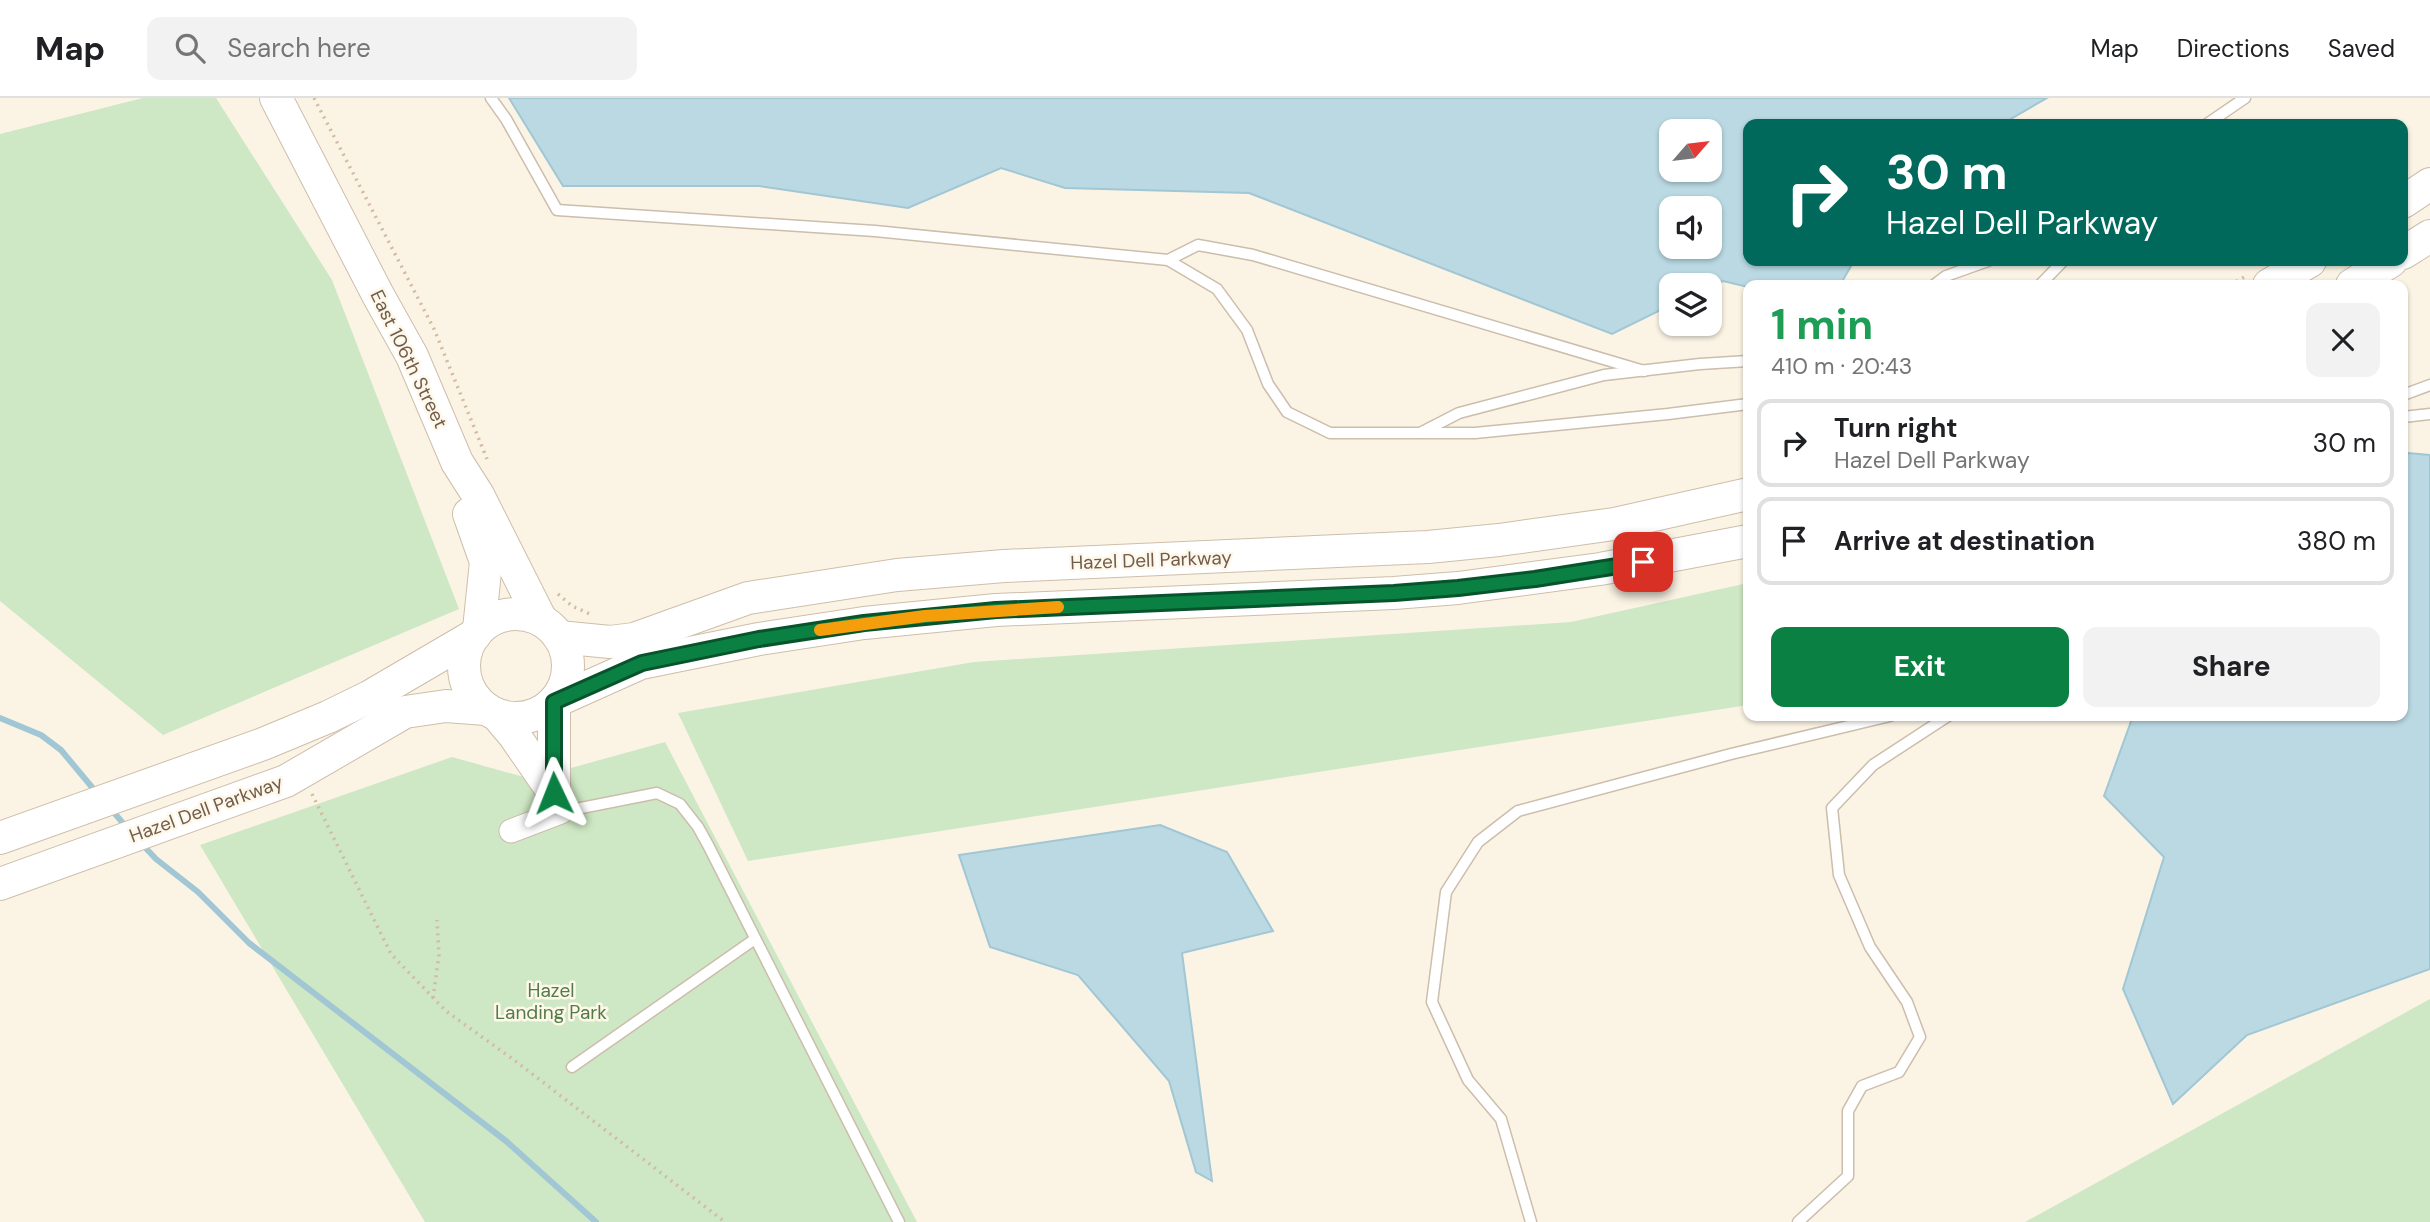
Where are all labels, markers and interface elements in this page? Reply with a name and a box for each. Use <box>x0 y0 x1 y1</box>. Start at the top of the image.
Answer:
search box <box>147 17 637 80</box>
text: Map <box>35 27 105 70</box>
icon: search <box>171 29 209 67</box>
text: Search here <box>227 31 371 65</box>
text: Map <box>2091 33 2139 64</box>
text: Directions <box>2177 33 2290 64</box>
text: Saved <box>2328 33 2395 64</box>
north arrow <box>1659 119 1722 182</box>
map controls <box>1659 119 1722 336</box>
text: 30 m <box>1886 140 2008 204</box>
icon: right <box>1771 147 1862 238</box>
button: sound <box>1659 196 1722 259</box>
text: Hazel Dell Parkway <box>1886 202 2158 244</box>
button: layers <box>1659 273 1722 336</box>
street label: East 106th Street <box>365 286 453 432</box>
text: 1 min <box>1771 297 1873 352</box>
button: close <box>2306 303 2380 377</box>
text: 410 m · 20:43 <box>1771 351 1912 381</box>
text: Turn right <box>1834 411 1958 445</box>
icon: right <box>1775 424 1813 462</box>
text: 30 m <box>2313 426 2376 460</box>
text: Hazel Dell Parkway <box>1834 445 2030 475</box>
icon: arrive <box>1775 522 1813 560</box>
text: Arrive at destination <box>1834 524 2095 558</box>
text: 380 m <box>2297 524 2376 558</box>
pin <box>1613 532 1673 592</box>
icon: arrive <box>1624 543 1662 581</box>
street label: Hazel Dell Parkway <box>1070 545 1233 575</box>
button: Exit <box>1771 627 2069 707</box>
button: Share <box>2083 627 2380 707</box>
position arrow <box>517 756 591 830</box>
street label: Hazel Dell Parkway <box>126 769 287 848</box>
park label: Hazel Landing Park <box>495 978 607 1025</box>

